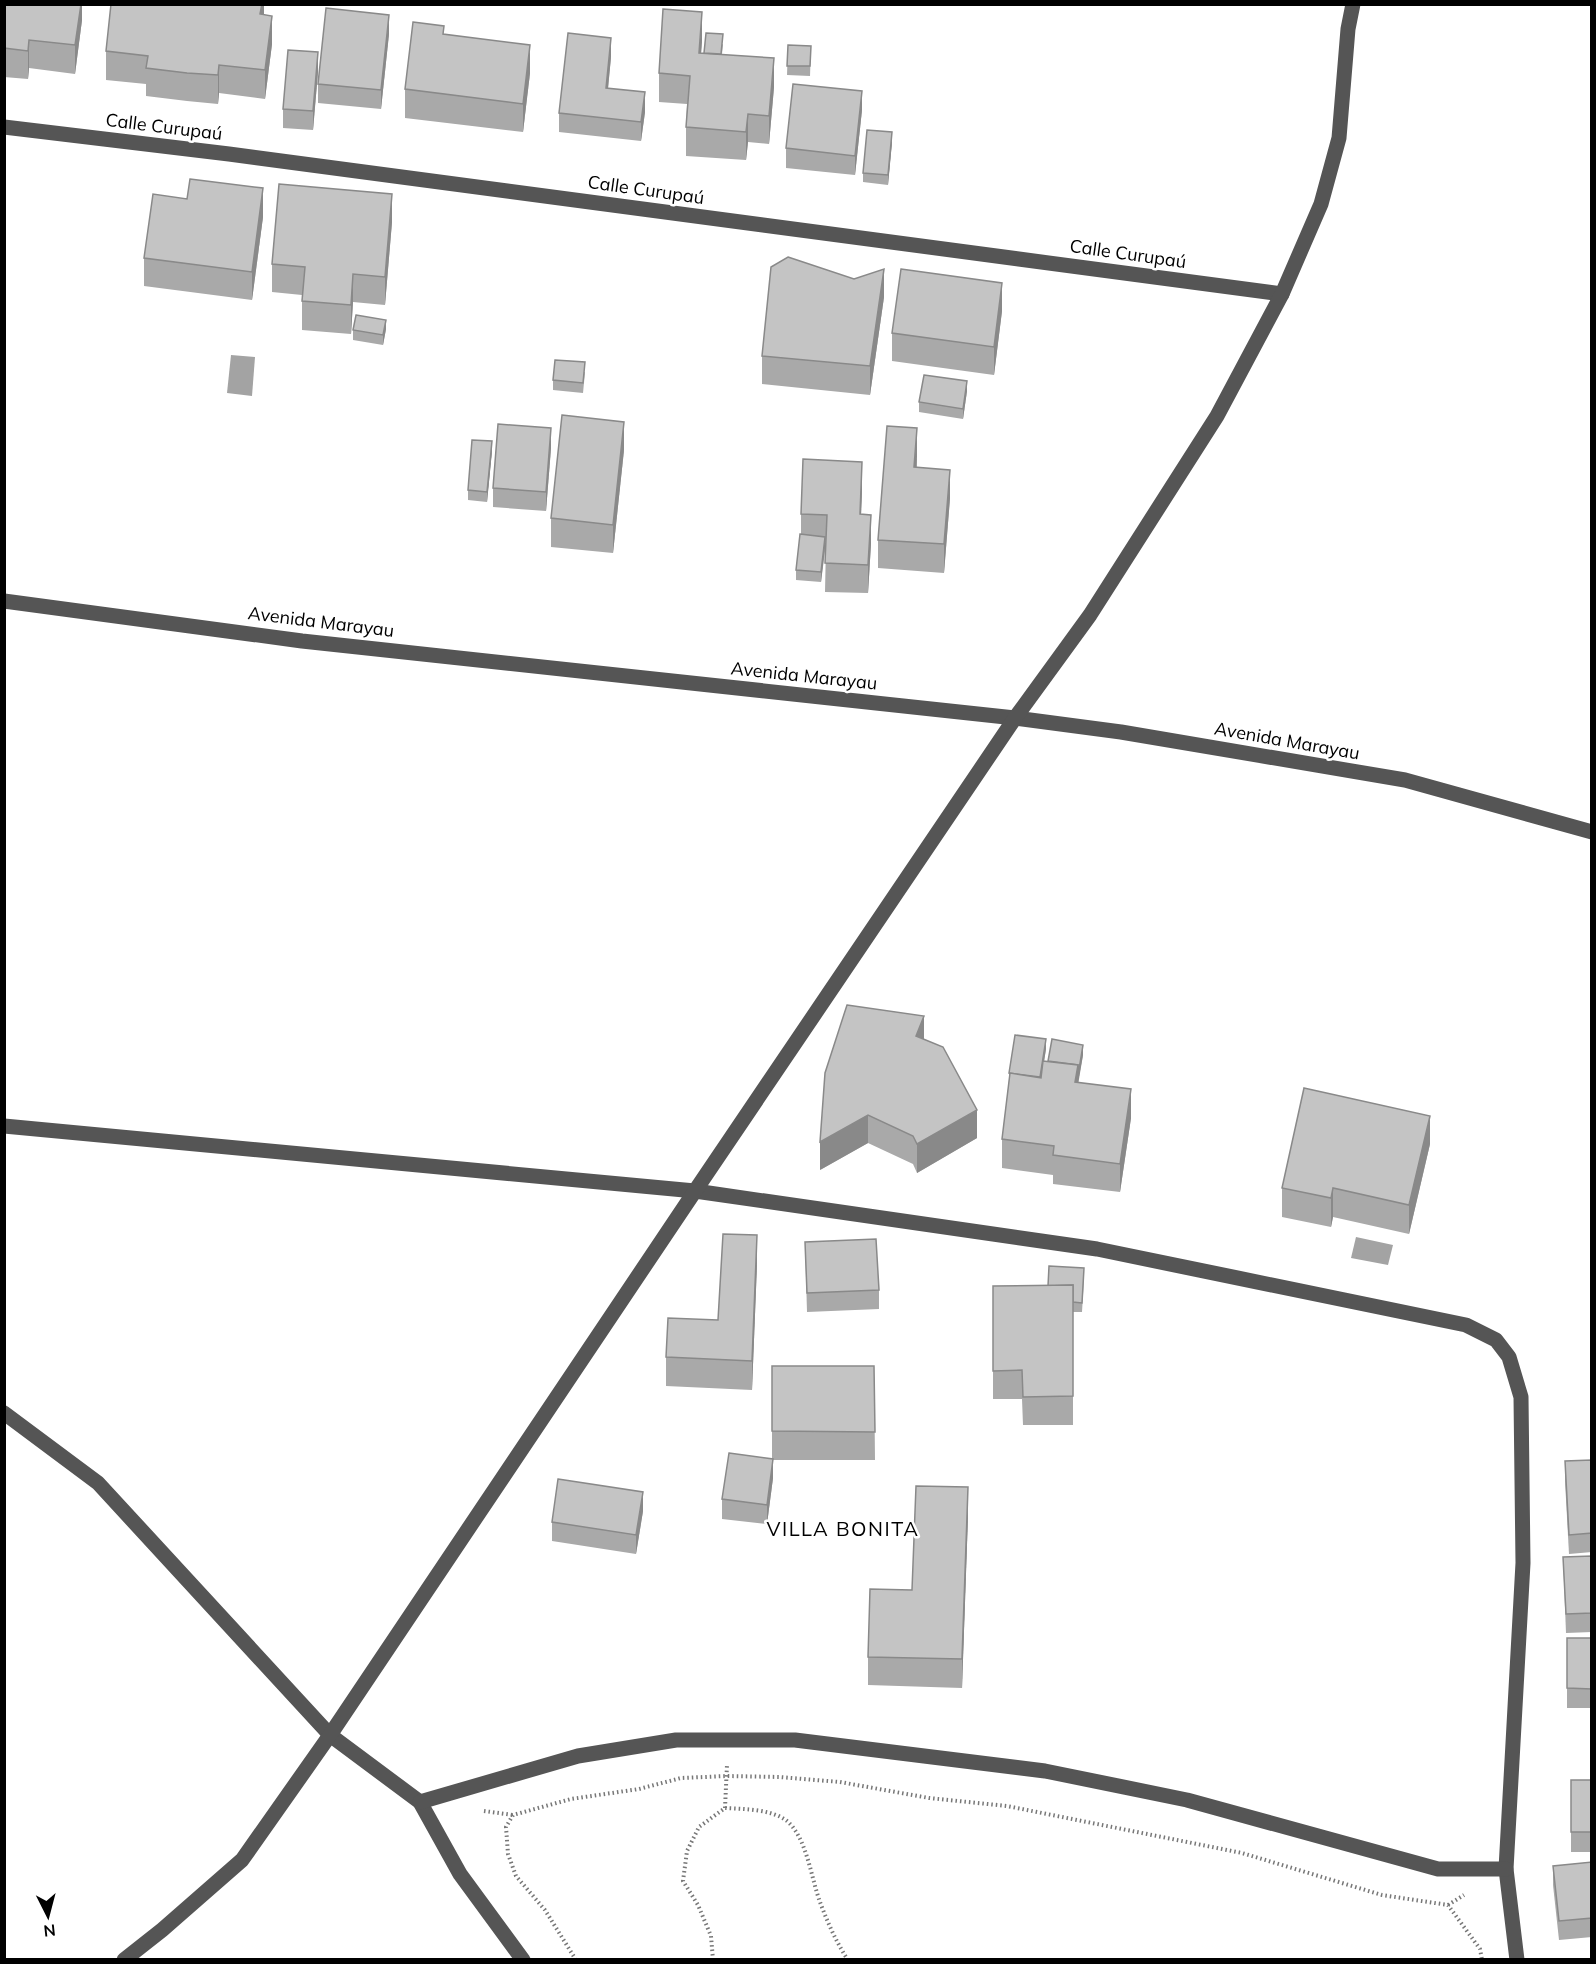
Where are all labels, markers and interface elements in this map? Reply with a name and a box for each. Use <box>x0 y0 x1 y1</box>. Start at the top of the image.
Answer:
street label: Calle Curupaú <box>104 108 224 145</box>
street label: Calle Curupaú <box>586 170 706 209</box>
street label: Calle Curupaú <box>1068 234 1188 273</box>
street label: Avenida Marayau <box>247 601 395 642</box>
street label: Avenida Marayau <box>730 656 878 695</box>
street label: Avenida Marayau <box>1213 716 1362 765</box>
district label: VILLA BONITA <box>767 1516 919 1541</box>
north arrow <box>18 1886 78 1946</box>
text: N <box>43 1920 57 1941</box>

